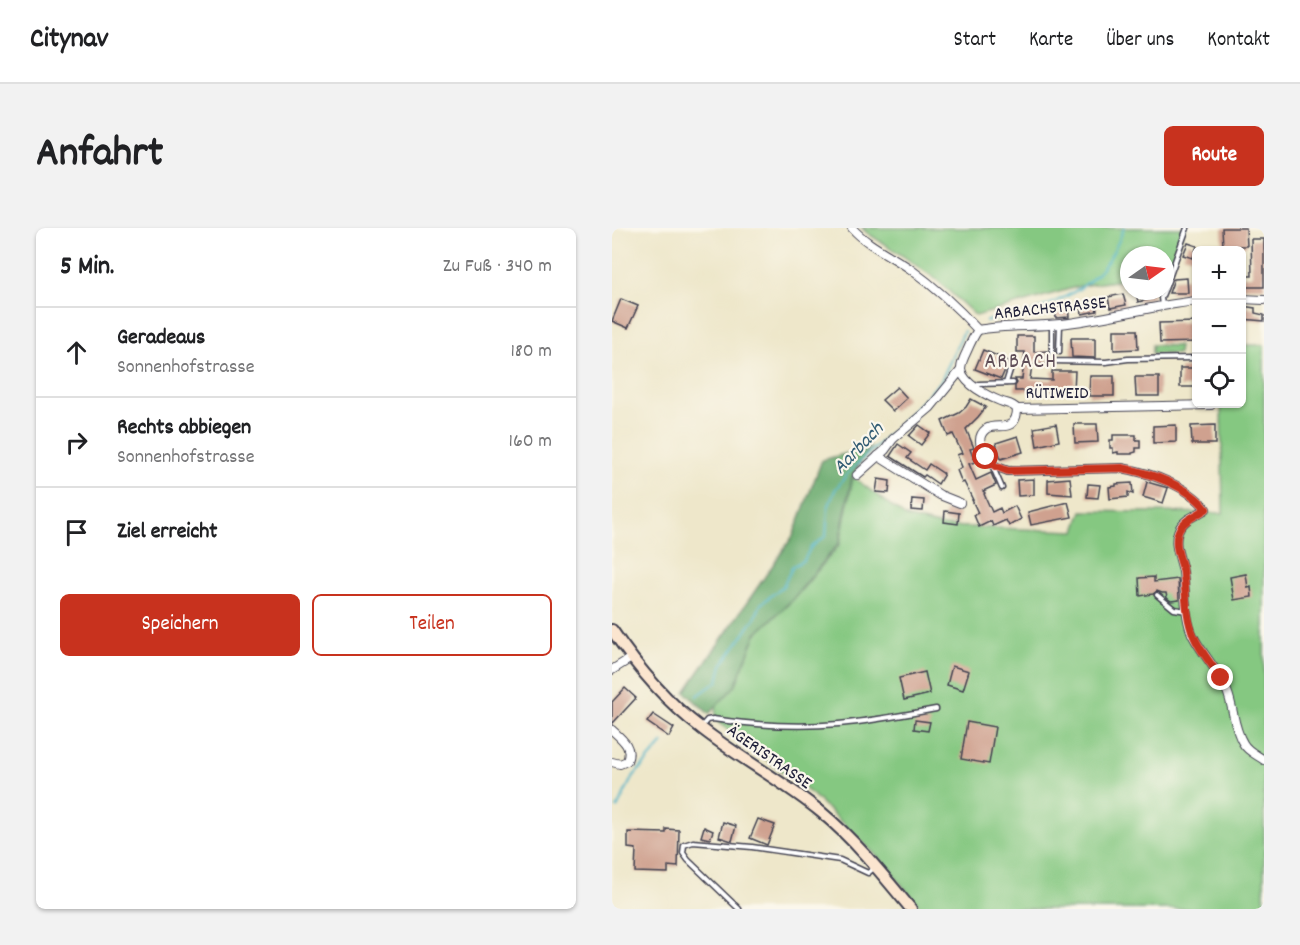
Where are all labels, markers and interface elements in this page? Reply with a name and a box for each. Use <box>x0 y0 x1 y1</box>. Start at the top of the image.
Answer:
text: Citynav <box>30 21 108 61</box>
text: Start <box>954 26 996 56</box>
text: Karte <box>1029 26 1073 56</box>
text: Über uns <box>1106 26 1174 56</box>
text: Kontakt <box>1207 26 1270 56</box>
text: Anfahrt <box>36 126 163 186</box>
button: Route <box>1164 126 1264 186</box>
north arrow <box>1120 246 1174 300</box>
map controls <box>1192 246 1246 408</box>
button: + <box>1192 246 1246 300</box>
text: 5 Min. <box>60 249 114 286</box>
text: Zu Fuß · 340 m <box>443 253 552 281</box>
street label: ARBACHSTRASSE <box>993 291 1108 328</box>
button: − <box>1192 300 1246 354</box>
text: Geradeaus <box>117 323 205 354</box>
icon: ahead <box>60 336 93 369</box>
text: 180 m <box>510 338 552 366</box>
district label: ARBACH <box>984 348 1058 378</box>
text: Sonnenhofstrasse <box>117 354 255 382</box>
button: locate <box>1192 354 1246 408</box>
street label: RÜTIWEID <box>1025 382 1089 407</box>
text: Rechts abbiegen <box>117 413 251 444</box>
water label: Aarbach <box>827 416 892 481</box>
icon: right <box>60 426 93 459</box>
text: 160 m <box>509 428 552 456</box>
route start <box>972 443 998 469</box>
text: Sonnenhofstrasse <box>117 444 255 472</box>
icon: arrive <box>60 516 93 549</box>
text: Ziel erreicht <box>117 517 217 548</box>
button: Speichern <box>60 594 300 656</box>
button: Teilen <box>312 594 552 656</box>
route end <box>1207 664 1233 690</box>
street label: ÄGERISTRASSE <box>721 720 816 797</box>

